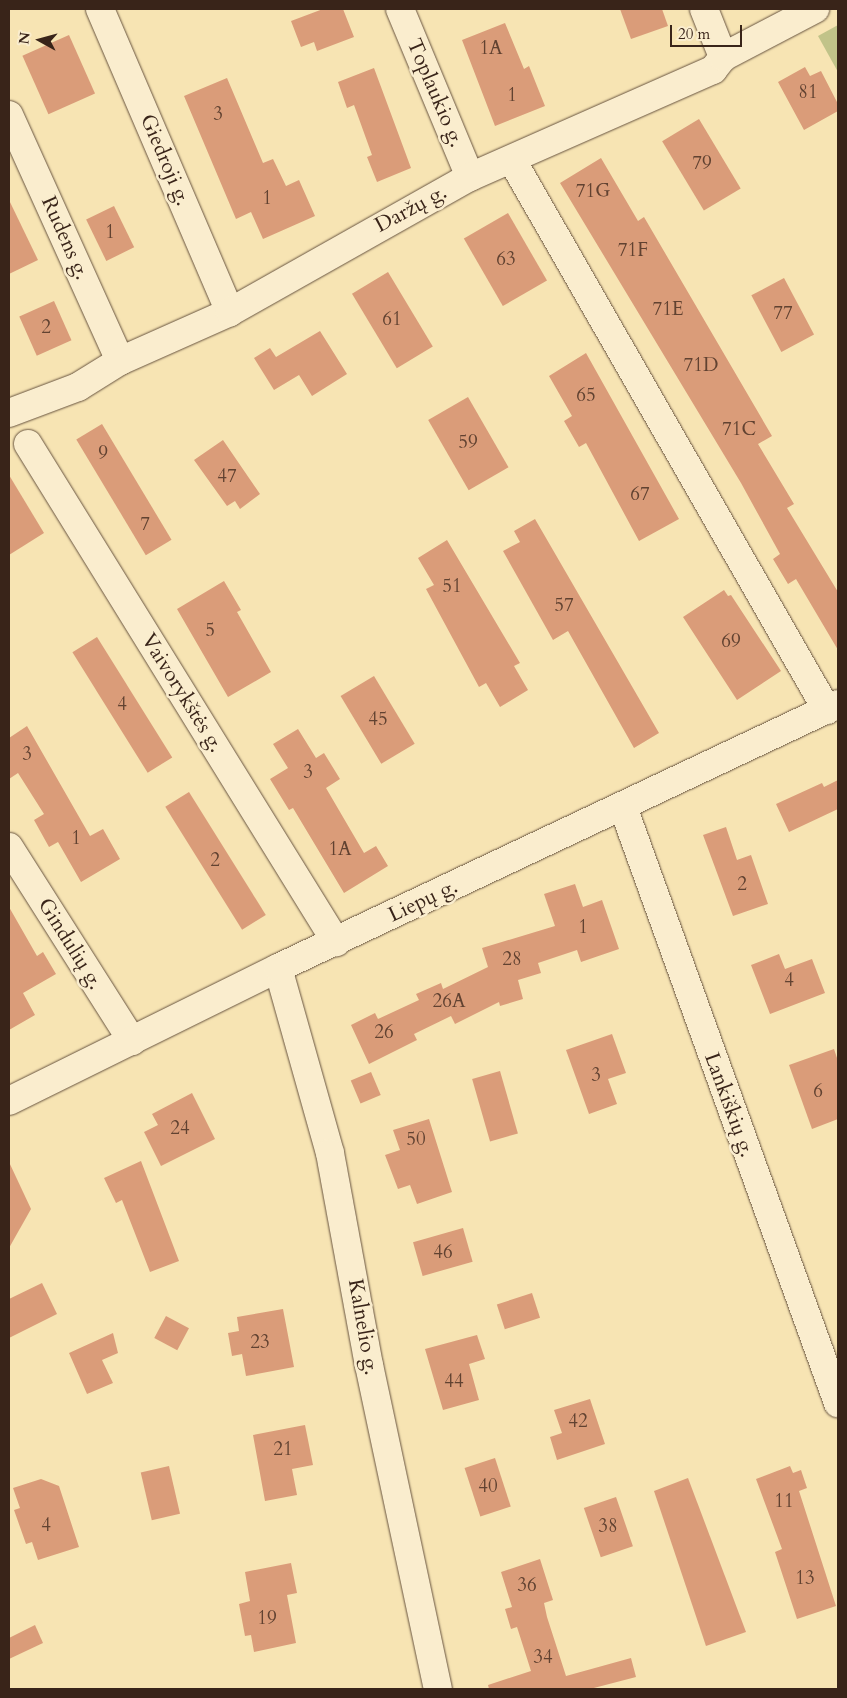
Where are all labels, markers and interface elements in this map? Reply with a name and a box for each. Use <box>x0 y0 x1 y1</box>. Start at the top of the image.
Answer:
north arrow <box>15 15 65 65</box>
scale bar <box>672 15 744 47</box>
text: 20 m <box>678 24 710 44</box>
text: N <box>14 31 35 45</box>
street label: Toplaukio g. <box>401 35 469 151</box>
house number: 1A <box>479 38 503 60</box>
house number: 81 <box>798 82 818 104</box>
house number: 1 <box>507 85 517 107</box>
house number: 3 <box>213 104 223 126</box>
street label: Giedroji g. <box>134 111 196 209</box>
house number: 79 <box>692 153 712 175</box>
street label: Daržų g. <box>371 180 451 238</box>
house number: 71G <box>576 181 610 203</box>
house number: 1 <box>262 188 272 210</box>
street label: Rudens g. <box>35 192 95 284</box>
house number: 1 <box>105 222 115 244</box>
house number: 71F <box>618 240 648 262</box>
house number: 63 <box>496 249 516 271</box>
house number: 71E <box>652 299 684 321</box>
house number: 77 <box>773 303 793 325</box>
house number: 61 <box>382 309 402 331</box>
house number: 2 <box>41 317 51 339</box>
house number: 71D <box>684 355 718 377</box>
house number: 65 <box>576 385 596 407</box>
house number: 71C <box>722 419 756 441</box>
house number: 59 <box>458 432 478 454</box>
house number: 9 <box>98 443 108 465</box>
house number: 47 <box>217 466 237 488</box>
house number: 67 <box>630 484 650 506</box>
house number: 7 <box>140 514 150 536</box>
house number: 51 <box>442 576 462 598</box>
house number: 57 <box>554 595 574 617</box>
house number: 5 <box>205 620 215 642</box>
street label: Vaivorykštės g. <box>135 629 229 757</box>
house number: 69 <box>721 631 741 653</box>
house number: 4 <box>117 694 127 716</box>
house number: 45 <box>368 709 388 731</box>
house number: 3 <box>22 744 32 766</box>
house number: 3 <box>303 762 313 784</box>
house number: 1 <box>71 828 81 850</box>
house number: 1A <box>328 839 352 861</box>
house number: 2 <box>210 850 220 872</box>
street label: Liepų g. <box>384 874 462 928</box>
house number: 2 <box>737 874 747 896</box>
street label: Gindulių g. <box>32 894 108 994</box>
house number: 1 <box>578 917 588 939</box>
house number: 28 <box>502 949 522 971</box>
house number: 4 <box>784 970 794 992</box>
house number: 26A <box>433 991 465 1013</box>
house number: 26 <box>374 1022 394 1044</box>
street label: Lankiškių g. <box>698 1049 760 1161</box>
house number: 3 <box>591 1065 601 1087</box>
house number: 6 <box>813 1081 823 1103</box>
house number: 24 <box>170 1118 190 1140</box>
house number: 50 <box>406 1129 426 1151</box>
house number: 46 <box>433 1242 453 1264</box>
street label: Kalnelio g. <box>342 1277 384 1377</box>
house number: 23 <box>250 1332 270 1354</box>
house number: 44 <box>444 1371 464 1393</box>
house number: 42 <box>568 1411 588 1433</box>
house number: 21 <box>273 1439 293 1461</box>
house number: 40 <box>478 1476 498 1498</box>
house number: 11 <box>774 1491 794 1513</box>
house number: 4 <box>41 1515 51 1537</box>
house number: 38 <box>598 1516 618 1538</box>
house number: 13 <box>795 1568 815 1590</box>
house number: 36 <box>517 1575 537 1597</box>
house number: 19 <box>257 1608 277 1630</box>
house number: 34 <box>533 1647 553 1669</box>

